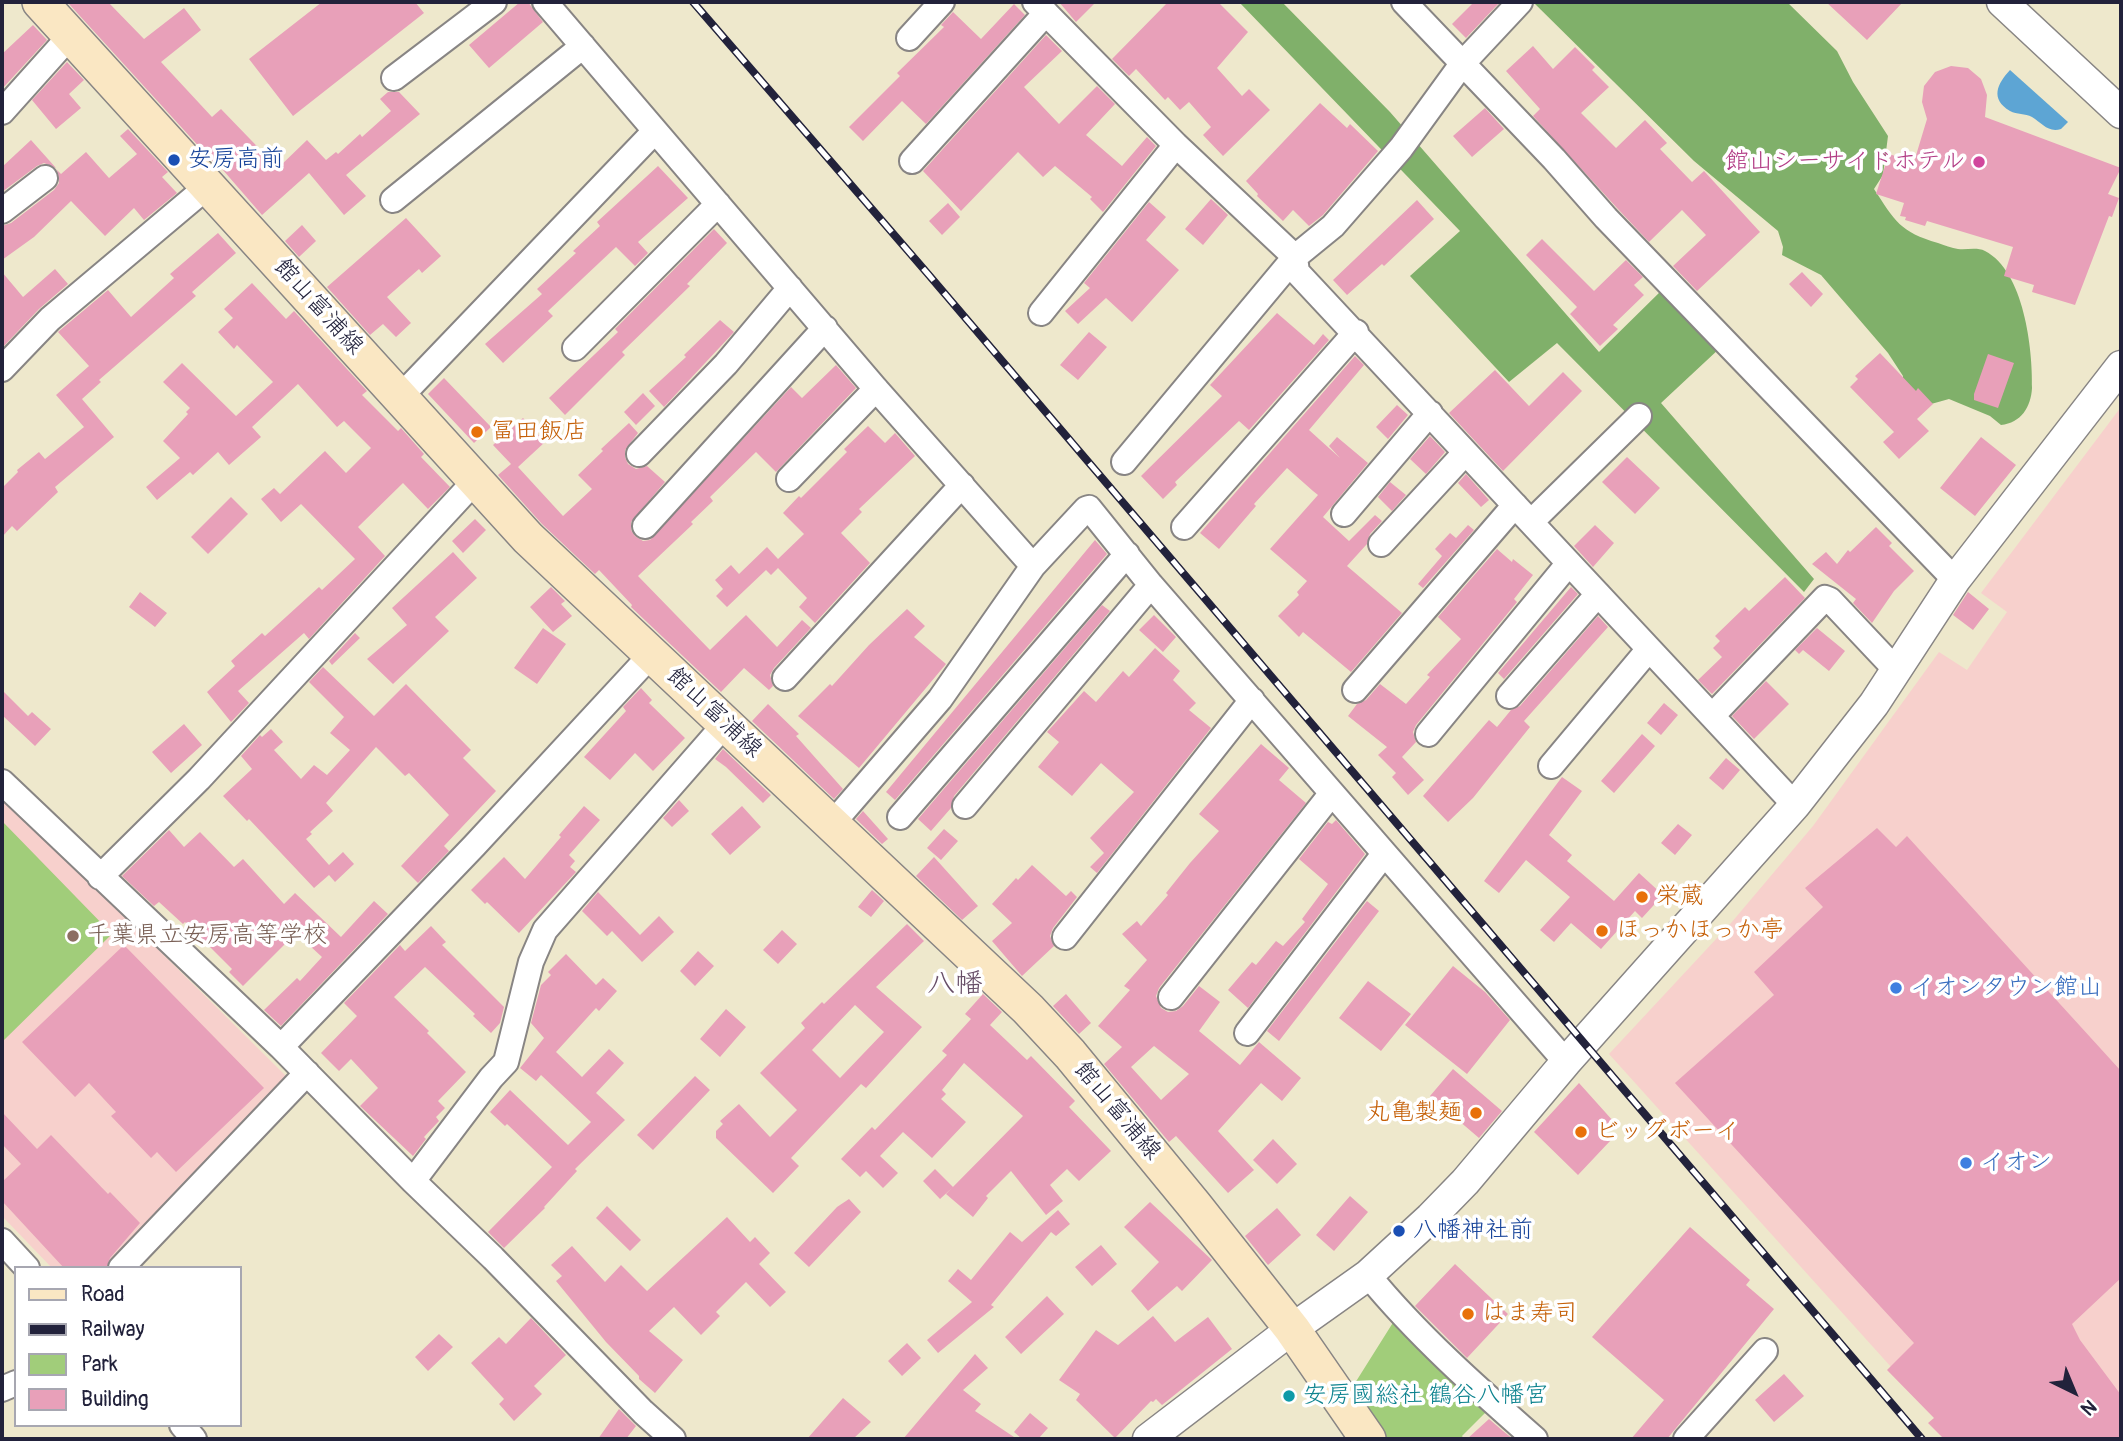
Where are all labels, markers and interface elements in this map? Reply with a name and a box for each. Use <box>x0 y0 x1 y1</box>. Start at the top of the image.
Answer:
place label: 安房高前 <box>188 146 284 174</box>
place label: 館山シーサイドホテル <box>1725 148 1965 176</box>
marker: 安房高前 <box>166 152 182 168</box>
marker: 館山シーサイドホテル <box>1971 154 1987 170</box>
street label: 館山富浦線 <box>267 253 369 361</box>
place label: 冨田飯店 <box>491 418 587 446</box>
marker: 冨田飯店 <box>469 424 485 440</box>
street label: 館山富浦線 <box>660 662 768 764</box>
place label: 栄蔵 <box>1656 883 1704 911</box>
marker: 栄蔵 <box>1634 889 1650 905</box>
place label: ほっかほっか亭 <box>1616 917 1784 945</box>
place label: 千葉県立安房高等学校 <box>87 922 327 950</box>
marker: ほっかほっか亭 <box>1594 923 1610 939</box>
marker: 千葉県立安房高等学校 <box>65 928 81 944</box>
district label: 八幡 <box>927 968 983 1002</box>
place label: イオンタウン館山 <box>1910 974 2102 1002</box>
marker: イオンタウン館山 <box>1888 980 1904 996</box>
street label: 館山富浦線 <box>1067 1056 1167 1166</box>
place label: 丸亀製麺 <box>1366 1099 1462 1127</box>
marker: 丸亀製麺 <box>1468 1105 1484 1121</box>
place label: ビッグボーイ <box>1595 1118 1739 1146</box>
marker: ビッグボーイ <box>1573 1124 1589 1140</box>
place label: イオン <box>1980 1149 2052 1177</box>
marker: イオン <box>1958 1155 1974 1171</box>
place label: 八幡神社前 <box>1413 1217 1533 1245</box>
marker: 八幡神社前 <box>1391 1223 1407 1239</box>
legend <box>14 1266 242 1427</box>
text: Road <box>81 1281 125 1308</box>
place label: はま寿司 <box>1482 1300 1578 1328</box>
marker: はま寿司 <box>1460 1306 1476 1322</box>
text: Railway <box>81 1316 145 1343</box>
text: Park <box>81 1351 118 1378</box>
north arrow <box>2039 1357 2109 1427</box>
place label: 安房國総社 鶴谷八幡宮 <box>1303 1382 1548 1410</box>
text: Building <box>81 1386 148 1413</box>
marker: 安房國総社 鶴谷八幡宮 <box>1281 1388 1297 1404</box>
text: N <box>2075 1394 2101 1421</box>

